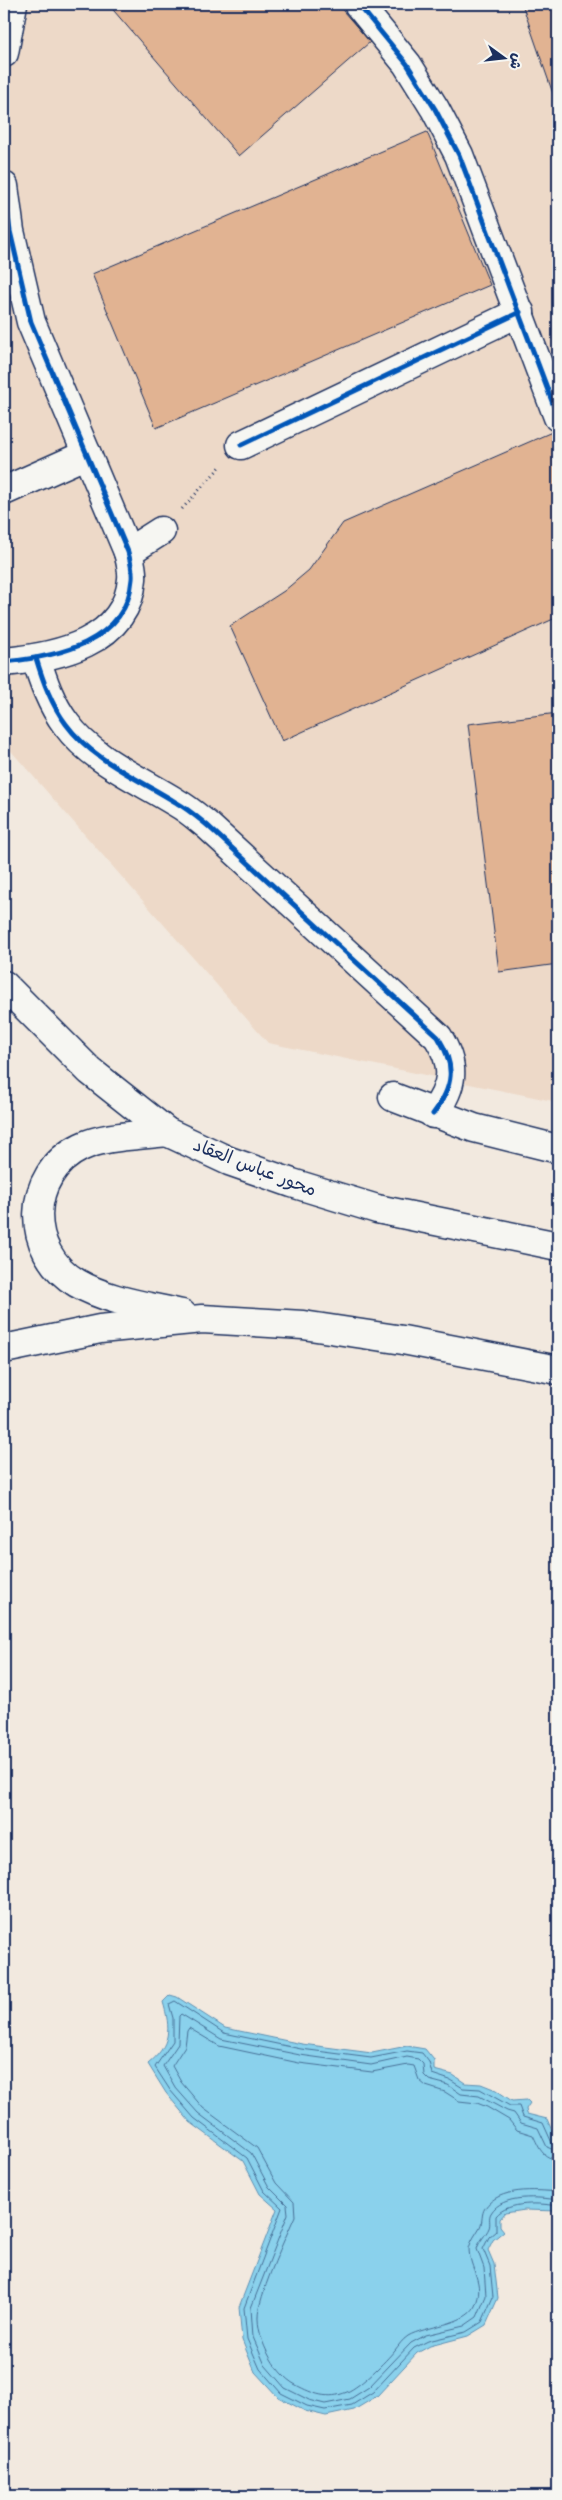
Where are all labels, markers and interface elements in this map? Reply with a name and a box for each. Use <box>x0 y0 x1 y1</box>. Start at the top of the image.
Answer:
north arrow <box>480 32 530 82</box>
text: ش <box>506 52 526 71</box>
street label: محور عباس العقاد <box>190 1134 319 1201</box>

